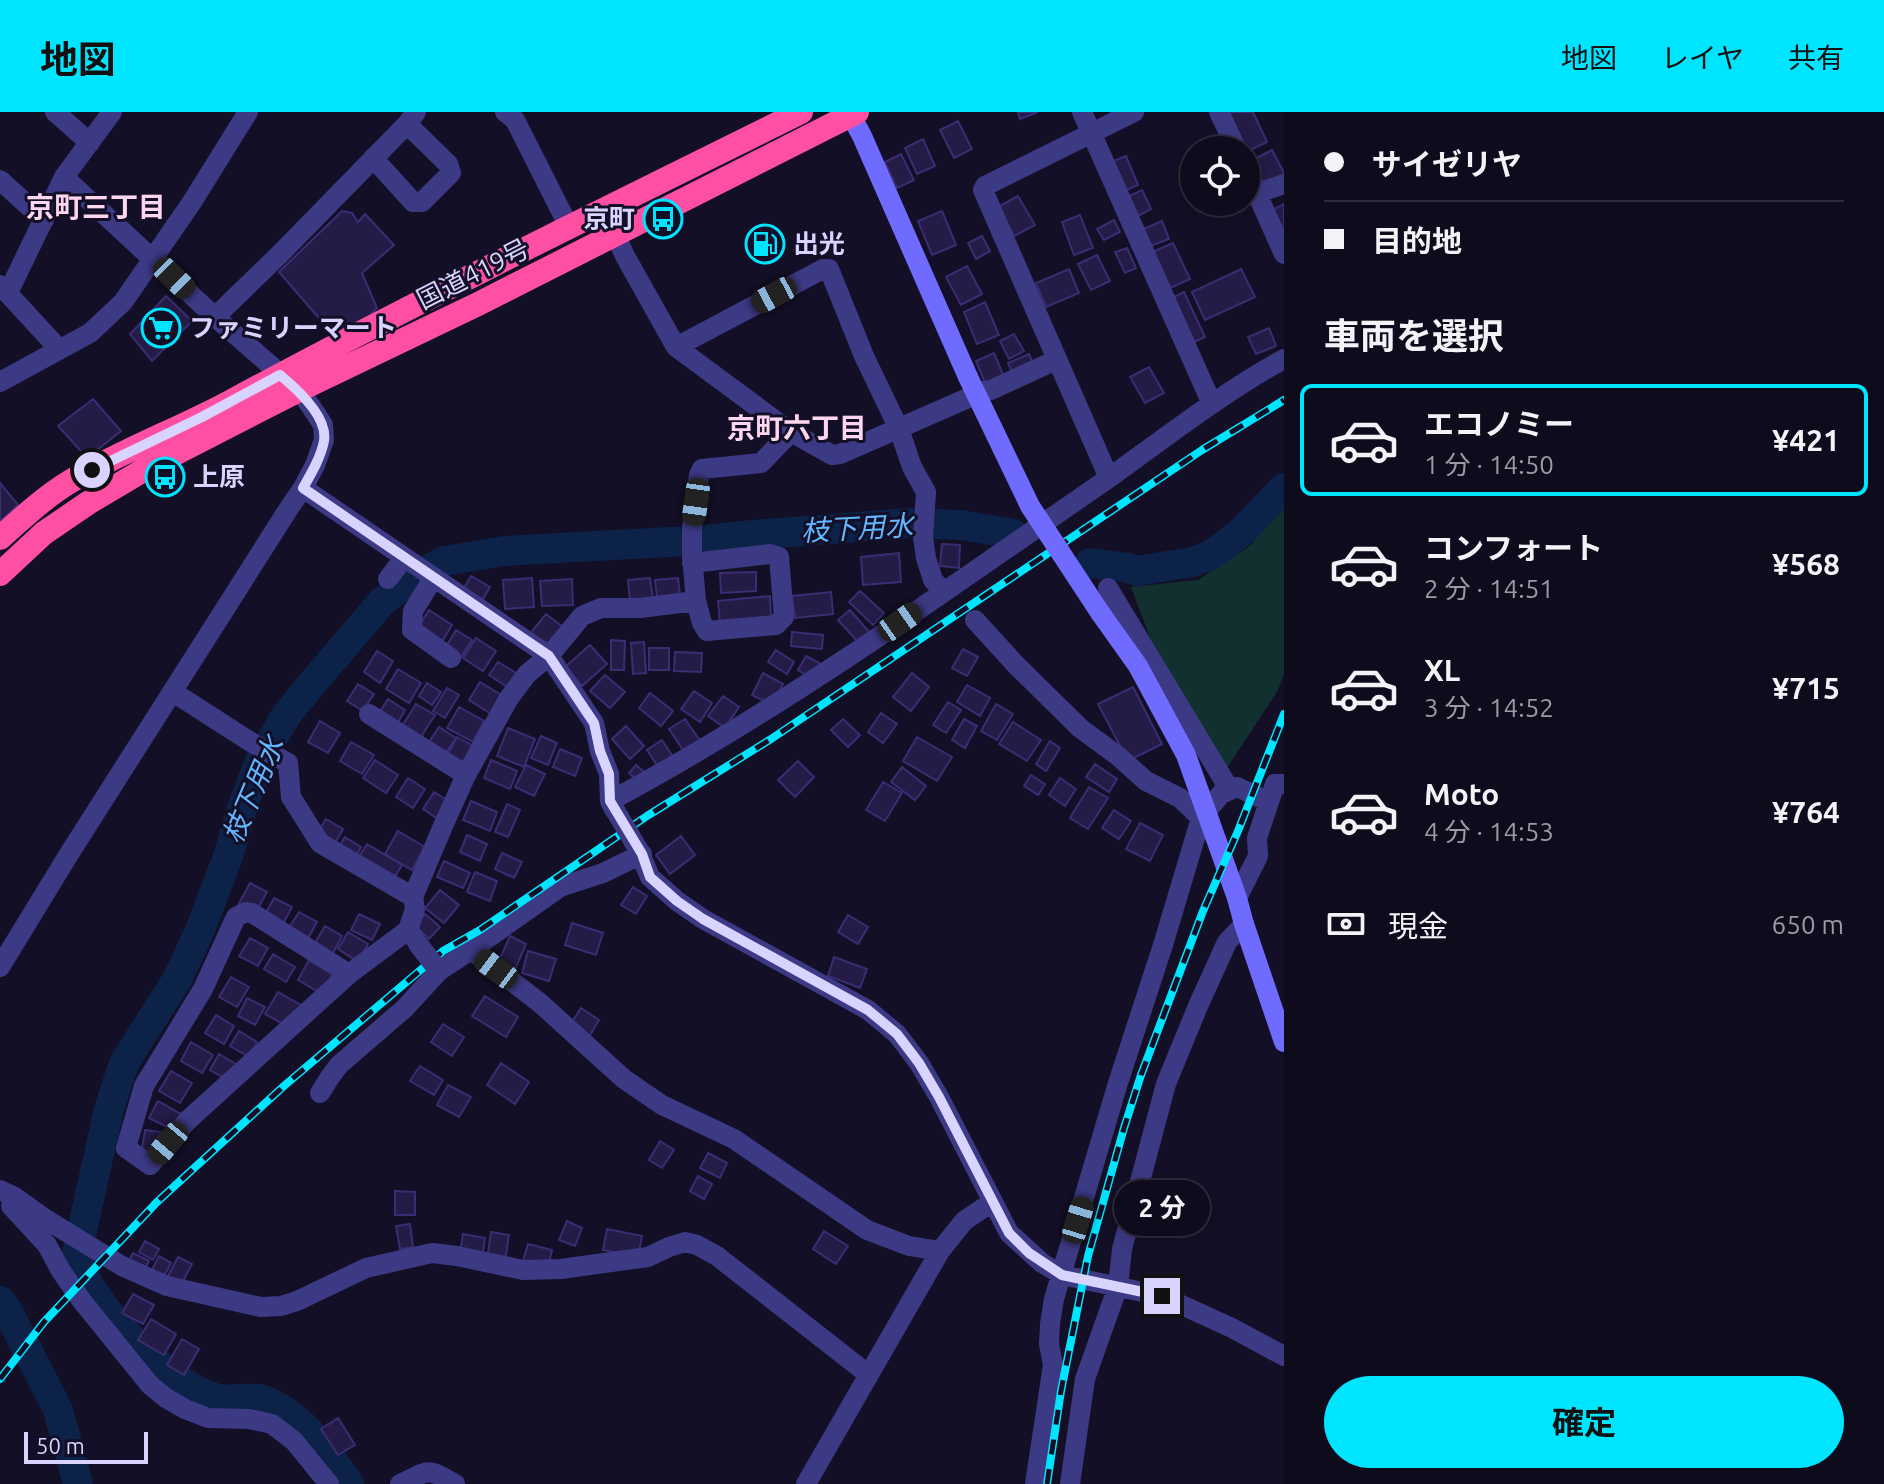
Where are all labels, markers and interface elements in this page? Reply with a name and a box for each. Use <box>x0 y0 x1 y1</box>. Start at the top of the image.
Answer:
text: 地図 <box>40 38 116 80</box>
text: 地図 <box>1561 42 1617 73</box>
text: レイヤ <box>1661 42 1744 73</box>
text: 共有 <box>1788 42 1844 73</box>
map controls <box>1180 136 1260 216</box>
button: locate <box>1180 136 1260 216</box>
text: サイゼリヤ <box>1372 147 1522 181</box>
district label: 京町三丁目 <box>26 191 166 222</box>
bus stop icon: 京町 <box>642 198 684 240</box>
place label: 京町 <box>583 204 635 233</box>
fuel station icon: 出光 <box>744 223 786 265</box>
text: 目的地 <box>1372 224 1462 258</box>
place label: 出光 <box>793 229 845 258</box>
street label: 国道419号 <box>412 233 534 314</box>
car <box>148 253 200 303</box>
car <box>747 273 801 317</box>
supermarket icon: ファミリーマート <box>140 307 182 349</box>
place label: ファミリーマート <box>189 313 397 342</box>
text: 車両を選択 <box>1324 315 1504 356</box>
icon: car <box>1328 404 1400 476</box>
text: エコノミー <box>1424 407 1574 441</box>
district label: 京町六丁目 <box>727 412 867 443</box>
text: ¥421 <box>1772 423 1840 457</box>
text: 1 分 · 14:50 <box>1424 450 1554 479</box>
route start <box>74 452 110 488</box>
bus stop icon: 上原 <box>144 456 186 498</box>
place label: 上原 <box>193 462 245 491</box>
car <box>681 477 711 527</box>
water label: 枝下用水 <box>800 509 917 546</box>
icon: car <box>1328 528 1400 600</box>
text: コンフォート <box>1424 531 1603 565</box>
text: ¥568 <box>1772 547 1840 581</box>
text: 2 分 · 14:51 <box>1424 574 1554 603</box>
car <box>873 598 927 646</box>
icon: car <box>1328 652 1400 724</box>
text: XL <box>1424 653 1460 687</box>
text: ¥715 <box>1772 671 1840 705</box>
text: 3 分 · 14:52 <box>1424 693 1554 722</box>
water label: 枝下用水 <box>216 729 290 847</box>
icon: car <box>1328 776 1400 848</box>
text: Moto <box>1424 777 1499 811</box>
text: ¥764 <box>1772 795 1840 829</box>
text: 4 分 · 14:53 <box>1424 817 1554 846</box>
icon: cash <box>1324 902 1368 946</box>
text: 現金 <box>1388 909 1448 943</box>
text: 650 m <box>1772 910 1844 939</box>
car <box>470 945 522 993</box>
car <box>143 1117 193 1169</box>
callout: 2 分 <box>1114 1180 1210 1236</box>
text: 2 分 <box>1139 1193 1185 1222</box>
car <box>1060 1194 1096 1246</box>
route end <box>1144 1278 1180 1314</box>
button: 確定 <box>1324 1376 1844 1468</box>
scale bar <box>24 1428 148 1464</box>
text: 50 m <box>36 1433 85 1458</box>

